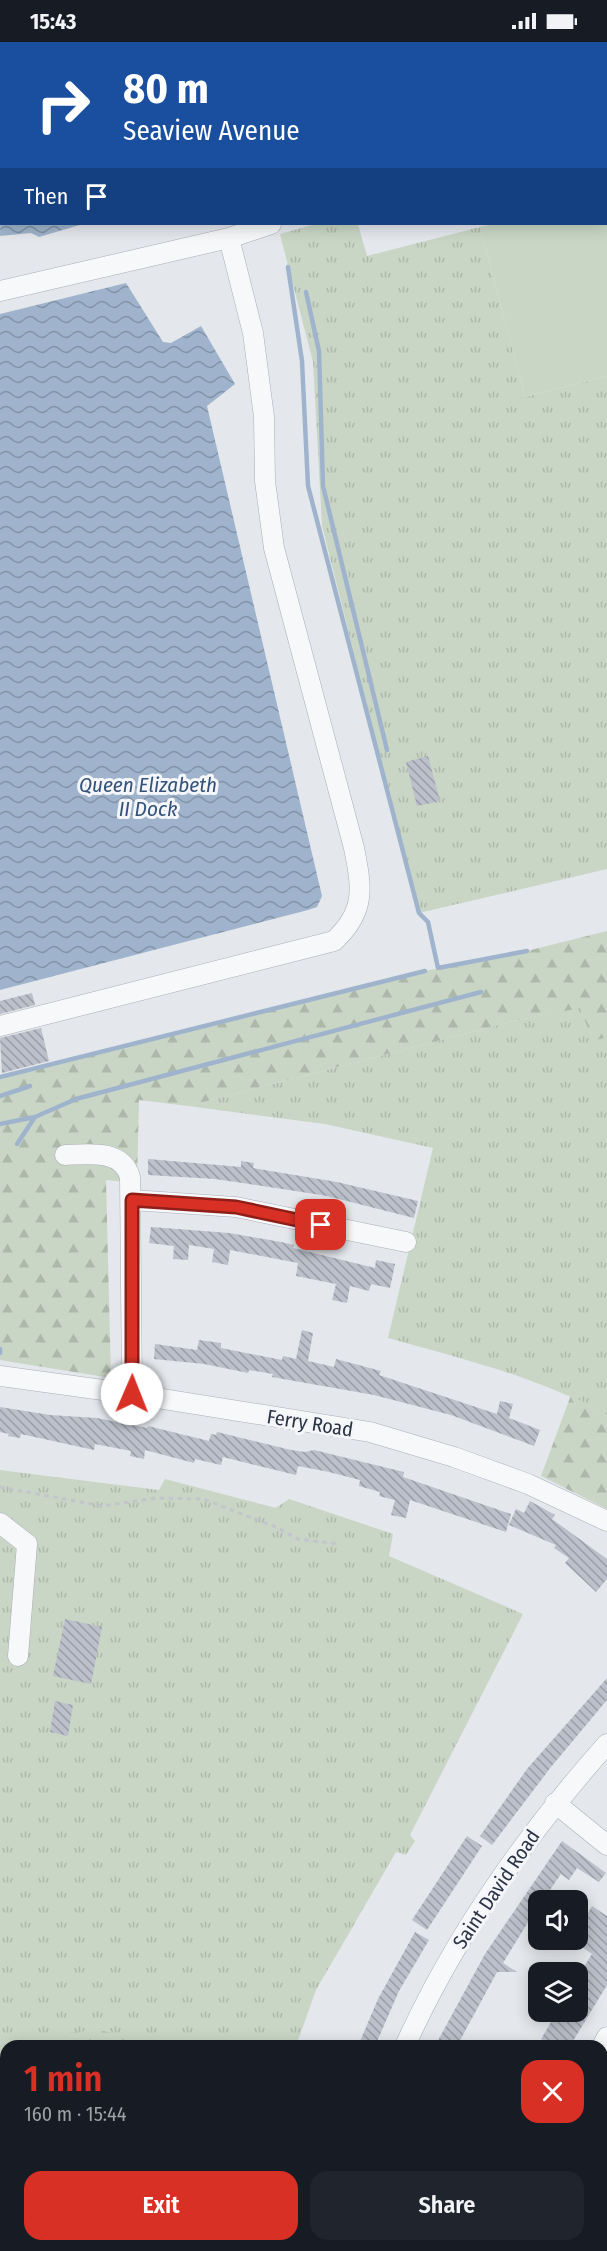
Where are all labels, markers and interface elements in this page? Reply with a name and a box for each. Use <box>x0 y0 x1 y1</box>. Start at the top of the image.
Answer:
text: 15:43 <box>30 8 77 35</box>
text: 80 m <box>123 64 209 114</box>
icon: right <box>24 66 102 144</box>
text: Seaview Avenue <box>123 115 300 147</box>
icon: arrive <box>80 180 113 213</box>
text: Then <box>24 183 68 210</box>
water label: Queen Elizabeth II Dock <box>79 772 217 822</box>
pin <box>295 1199 346 1250</box>
icon: arrive <box>304 1208 337 1241</box>
position arrow <box>100 1362 164 1426</box>
street label: Ferry Road <box>265 1404 355 1442</box>
street label: Saint David Road <box>447 1825 545 1953</box>
map controls <box>528 1890 588 2022</box>
button: sound <box>528 1890 588 1950</box>
button: layers <box>528 1962 588 2022</box>
text: 1 min <box>24 2057 102 2101</box>
button: close <box>521 2060 584 2123</box>
text: 160 m · 15:44 <box>24 2102 126 2126</box>
button: Exit <box>24 2171 298 2240</box>
button: Share <box>310 2171 584 2240</box>

